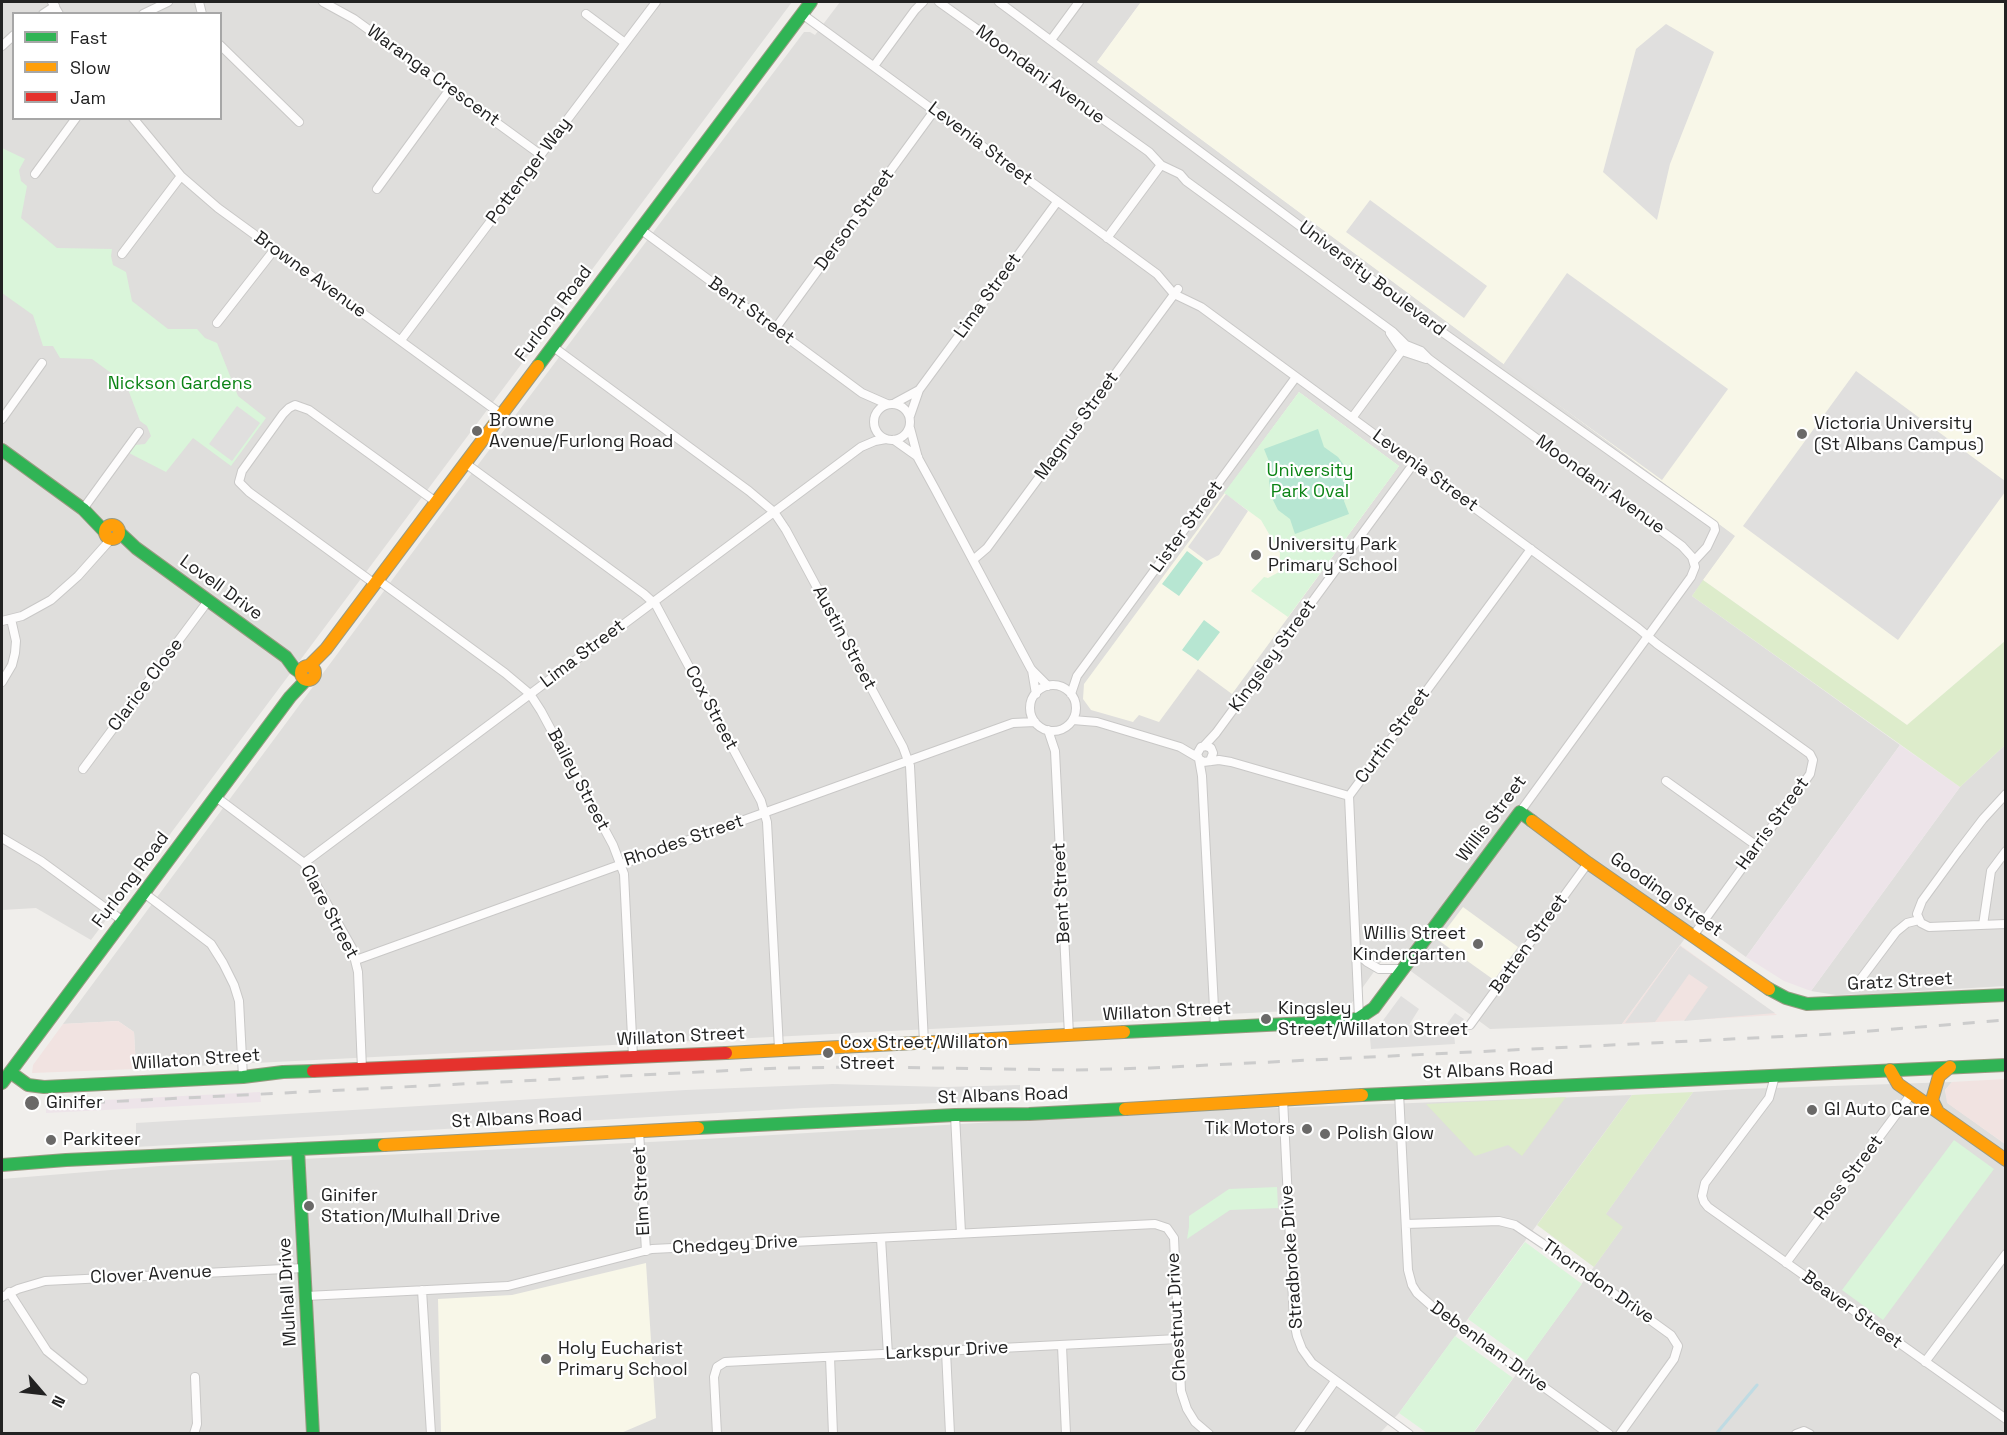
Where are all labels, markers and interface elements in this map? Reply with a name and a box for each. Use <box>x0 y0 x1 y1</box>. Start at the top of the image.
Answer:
legend <box>12 12 222 120</box>
street label: Waranga Crescent <box>362 21 504 131</box>
street label: Moondani Avenue <box>971 21 1109 129</box>
text: Fast <box>70 26 107 49</box>
text: Slow <box>70 56 111 79</box>
text: Jam <box>70 86 106 109</box>
street label: Levenia Street <box>923 98 1037 190</box>
street label: Pottenger Way <box>482 113 576 229</box>
street label: Derson Street <box>811 165 899 275</box>
street label: University Boulevard <box>1294 217 1450 341</box>
street label: Browne Avenue <box>250 227 370 323</box>
street label: Lima Street <box>950 249 1026 343</box>
street label: Furlong Road <box>511 262 597 366</box>
street label: Bent Street <box>704 273 798 349</box>
street label: Magnus Street <box>1031 368 1123 484</box>
park label: Nickson Gardens <box>108 373 252 395</box>
place label: Browne Avenue/Furlong Road <box>489 410 673 452</box>
place label: Victoria University (St Albans Campus) <box>1814 413 1984 456</box>
marker: Browne Avenue/Furlong Road <box>470 424 484 438</box>
street label: Levenia Street <box>1368 425 1482 517</box>
marker: Victoria University (St Albans Campus) <box>1795 427 1809 441</box>
street label: Moondani Avenue <box>1531 431 1669 539</box>
park label: University Park Oval <box>1266 460 1354 502</box>
street label: Lister Street <box>1146 477 1228 577</box>
place label: University Park Primary School <box>1268 534 1398 576</box>
marker: University Park Primary School <box>1249 548 1263 562</box>
street label: Lovell Drive <box>175 551 267 625</box>
street label: Austin Street <box>807 582 881 694</box>
street label: Kingsley Street <box>1225 596 1321 716</box>
street label: Lima Street <box>537 615 629 693</box>
street label: Clarice Close <box>104 634 188 736</box>
street label: Cox Street <box>680 662 742 754</box>
street label: Curtin Street <box>1351 684 1435 788</box>
street label: Bailey Street <box>542 725 614 835</box>
street label: Willis Street <box>1453 772 1531 866</box>
street label: Harris Street <box>1732 773 1814 875</box>
street label: Rhodes Street <box>621 810 747 872</box>
street label: Furlong Road <box>88 828 174 932</box>
street label: Bent Street <box>1049 842 1075 944</box>
street label: Gooding Street <box>1606 848 1726 942</box>
street label: Clare Street <box>295 861 363 963</box>
street label: Batten Street <box>1486 890 1572 998</box>
place label: Willis Street Kindergarten <box>1353 923 1466 966</box>
marker: Willis Street Kindergarten <box>1471 937 1485 951</box>
street label: Gratz Street <box>1847 968 1953 996</box>
street label: Willaton Street <box>1102 998 1232 1026</box>
place label: Kingsley Street/Willaton Street <box>1278 998 1468 1040</box>
marker: Kingsley Street/Willaton Street <box>1259 1012 1273 1026</box>
street label: Willaton Street <box>616 1023 746 1051</box>
place label: Cox Street/Willaton Street <box>840 1032 1008 1074</box>
street label: Willaton Street <box>131 1045 261 1075</box>
marker: Cox Street/Willaton Street <box>821 1046 835 1060</box>
street label: St Albans Road <box>1422 1058 1554 1084</box>
street label: St Albans Road <box>937 1083 1069 1109</box>
place label: Ginifer <box>46 1092 103 1114</box>
marker: Ginifer <box>23 1094 41 1112</box>
place label: GI Auto Care <box>1824 1099 1930 1121</box>
marker: GI Auto Care <box>1805 1103 1819 1117</box>
street label: St Albans Road <box>451 1105 583 1133</box>
place label: Tik Motors <box>1204 1118 1295 1140</box>
marker: Tik Motors <box>1300 1122 1314 1136</box>
place label: Polish Glow <box>1337 1123 1434 1145</box>
marker: Polish Glow <box>1318 1127 1332 1141</box>
place label: Parkiteer <box>63 1129 141 1151</box>
street label: Ross Street <box>1810 1131 1888 1225</box>
marker: Parkiteer <box>44 1133 58 1147</box>
street label: Elm Street <box>629 1146 655 1236</box>
street label: Stradbroke Drive <box>1276 1184 1308 1330</box>
place label: Ginifer Station/Mulhall Drive <box>321 1185 500 1228</box>
marker: Ginifer Station/Mulhall Drive <box>302 1199 316 1213</box>
street label: Chedgey Drive <box>672 1231 798 1259</box>
street label: Thorndon Drive <box>1538 1235 1658 1329</box>
street label: Mulhall Drive <box>274 1237 302 1347</box>
street label: Chestnut Drive <box>1163 1252 1191 1382</box>
street label: Clover Avenue <box>90 1261 212 1289</box>
street label: Beaver Street <box>1798 1266 1906 1354</box>
street label: Debenham Drive <box>1426 1297 1552 1397</box>
street label: Larkspur Drive <box>885 1337 1009 1365</box>
place label: Holy Eucharist Primary School <box>558 1338 688 1380</box>
marker: Holy Eucharist Primary School <box>539 1352 553 1366</box>
north arrow <box>12 1363 72 1423</box>
text: N <box>47 1392 70 1411</box>

